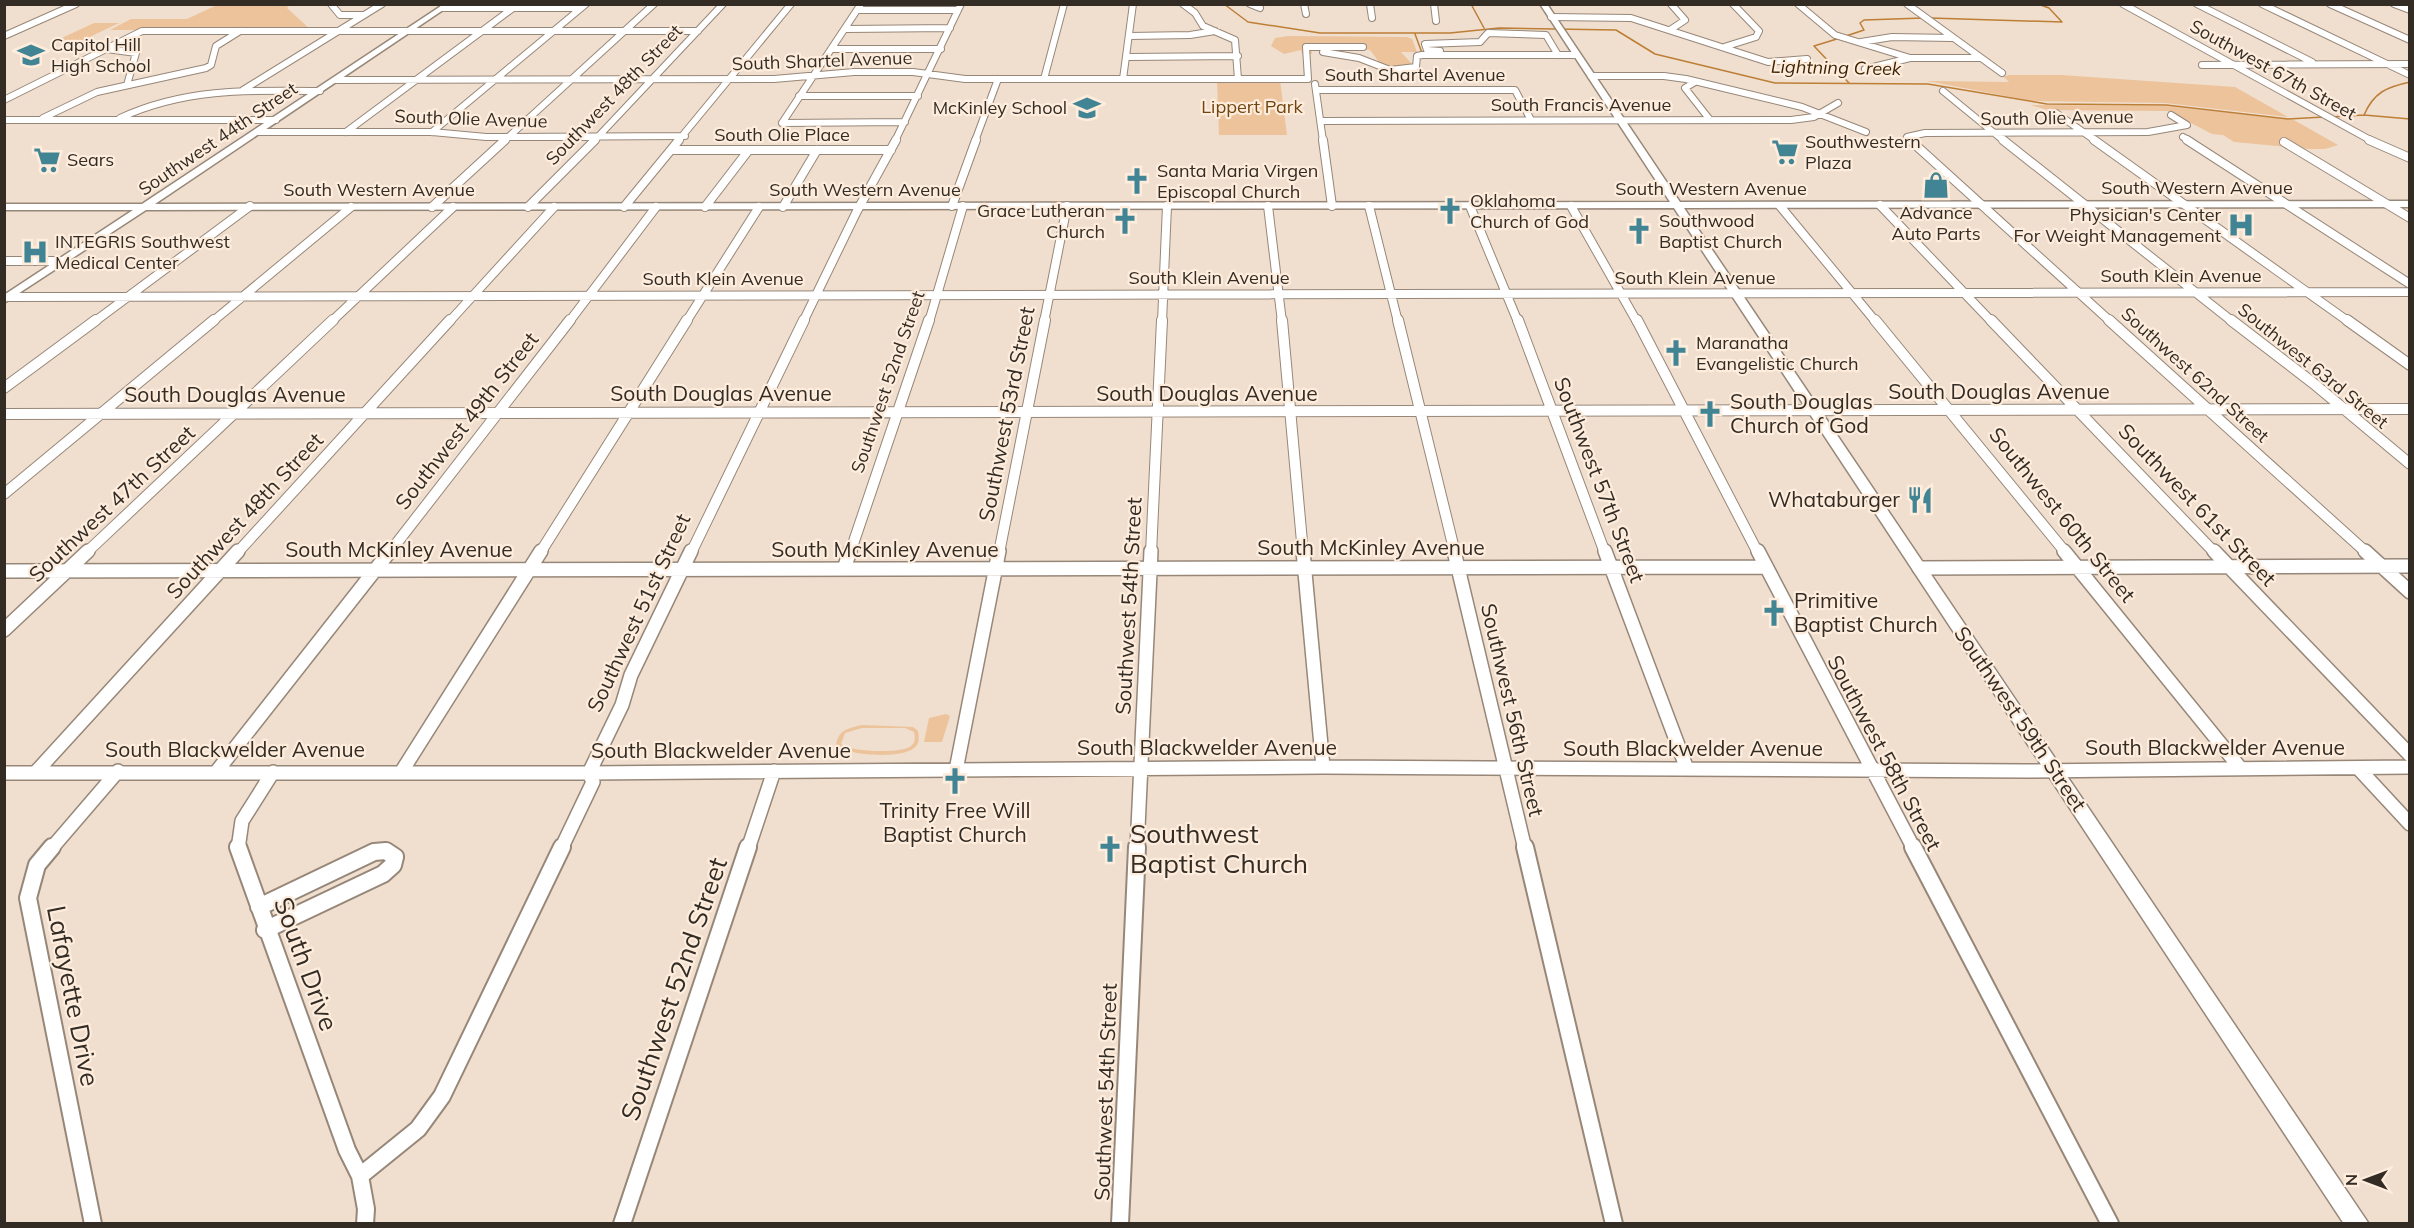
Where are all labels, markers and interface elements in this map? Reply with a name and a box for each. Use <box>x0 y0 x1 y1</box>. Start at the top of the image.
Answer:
street label: Southwest 67th Street <box>2186 14 2360 125</box>
street label: Southwest 48th Street <box>541 20 687 170</box>
place label: Capitol Hill High School <box>51 33 151 77</box>
school or university icon: Capitol Hill High School <box>16 40 46 70</box>
street label: South Shartel Avenue <box>731 46 913 75</box>
water label: Lightning Creek <box>1771 55 1902 80</box>
street label: South Shartel Avenue <box>1325 63 1505 86</box>
street label: Southwest 44th Street <box>134 77 302 200</box>
school or university icon: McKinley School <box>1072 93 1102 123</box>
street label: South Francis Avenue <box>1491 93 1671 116</box>
park label: Lippert Park <box>1201 95 1303 118</box>
place label: McKinley School <box>933 96 1067 119</box>
street label: South Olie Avenue <box>394 104 548 133</box>
street label: South Olie Avenue <box>1980 105 2134 130</box>
street label: South Olie Place <box>714 123 850 146</box>
place label: Southwestern Plaza <box>1805 130 1921 174</box>
supermarket icon: Southwestern Plaza <box>1770 137 1800 167</box>
supermarket icon: Sears <box>32 145 62 175</box>
place label: Sears <box>67 148 114 171</box>
place label: Santa Maria Virgen Episcopal Church <box>1157 159 1318 203</box>
church icon: Santa Maria Virgen Episcopal Church <box>1122 166 1152 196</box>
shop icon: Advance Auto Parts <box>1921 170 1951 200</box>
street label: South Western Avenue <box>2101 176 2293 199</box>
street label: South Western Avenue <box>1615 177 1807 200</box>
street label: South Western Avenue <box>283 178 475 201</box>
street label: South Western Avenue <box>769 178 961 201</box>
place label: Oklahoma Church of God <box>1470 189 1589 233</box>
church icon: Oklahoma Church of God <box>1435 196 1465 226</box>
place label: Grace Lutheran Church <box>977 199 1105 243</box>
place label: Advance Auto Parts <box>1891 201 1981 245</box>
place label: Physician's Center For Weight Management <box>2014 203 2221 247</box>
church icon: Grace Lutheran Church <box>1110 206 1140 236</box>
place label: Southwood Baptist Church <box>1659 209 1782 253</box>
hospital icon: Physician's Center For Weight Management <box>2226 210 2256 240</box>
church icon: Southwood Baptist Church <box>1624 216 1654 246</box>
place label: INTEGRIS Southwest Medical Center <box>55 230 230 274</box>
hospital icon: INTEGRIS Southwest Medical Center <box>20 237 50 267</box>
street label: South Klein Avenue <box>2100 264 2262 287</box>
street label: South Klein Avenue <box>1128 266 1290 289</box>
street label: South Klein Avenue <box>1614 266 1776 289</box>
street label: South Klein Avenue <box>642 267 804 290</box>
street label: Southwest 52nd Street <box>846 288 930 476</box>
street label: Southwest 63rd Street <box>2233 298 2393 433</box>
street label: Southwest 62nd Street <box>2117 302 2274 447</box>
street label: Southwest 53rd Street <box>972 304 1040 523</box>
street label: Southwest 49th Street <box>389 327 544 514</box>
place label: Maranatha Evangelistic Church <box>1696 331 1859 375</box>
church icon: Maranatha Evangelistic Church <box>1661 338 1691 368</box>
street label: Southwest 57th Street <box>1549 373 1651 586</box>
street label: South Douglas Avenue <box>1888 378 2110 404</box>
street label: South Douglas Avenue <box>610 380 832 406</box>
street label: South Douglas Avenue <box>1096 380 1318 406</box>
street label: South Douglas Avenue <box>124 381 346 407</box>
place label: South Douglas Church of God <box>1730 388 1873 438</box>
church icon: South Douglas Church of God <box>1695 399 1725 429</box>
street label: Southwest 61st Street <box>2113 418 2282 591</box>
street label: Southwest 47th Street <box>23 419 200 587</box>
street label: Southwest 60th Street <box>1984 422 2141 607</box>
street label: Southwest 48th Street <box>160 427 328 604</box>
restaurant icon: Whataburger <box>1905 485 1935 515</box>
place label: Whataburger <box>1768 486 1900 512</box>
street label: Southwest 54th Street <box>1109 497 1147 715</box>
street label: Southwest 51st Street <box>581 509 695 716</box>
street label: South McKinley Avenue <box>1257 534 1485 560</box>
street label: South McKinley Avenue <box>285 536 513 562</box>
street label: South McKinley Avenue <box>771 536 999 562</box>
place label: Primitive Baptist Church <box>1794 587 1938 637</box>
church icon: Primitive Baptist Church <box>1759 598 1789 628</box>
street label: Southwest 56th Street <box>1476 601 1550 819</box>
street label: Southwest 59th Street <box>1949 621 2093 816</box>
street label: Southwest 58th Street <box>1822 650 1947 855</box>
street label: South Blackwelder Avenue <box>1077 734 1337 760</box>
street label: South Blackwelder Avenue <box>2085 734 2345 760</box>
street label: South Blackwelder Avenue <box>1563 735 1823 761</box>
street label: South Blackwelder Avenue <box>105 736 365 762</box>
street label: South Blackwelder Avenue <box>591 737 851 763</box>
church icon: Trinity Free Will Baptist Church <box>940 766 970 796</box>
place label: Trinity Free Will Baptist Church <box>880 797 1030 847</box>
place label: Southwest Baptist Church <box>1130 817 1308 880</box>
church icon: Southwest Baptist Church <box>1095 834 1125 864</box>
street label: Southwest 52nd Street <box>613 853 734 1125</box>
street label: South Drive <box>267 892 346 1035</box>
street label: Lafayette Drive <box>40 903 107 1089</box>
street label: Southwest 54th Street <box>1088 983 1122 1201</box>
north arrow <box>2336 1150 2396 1210</box>
text: N <box>2341 1174 2361 1186</box>

